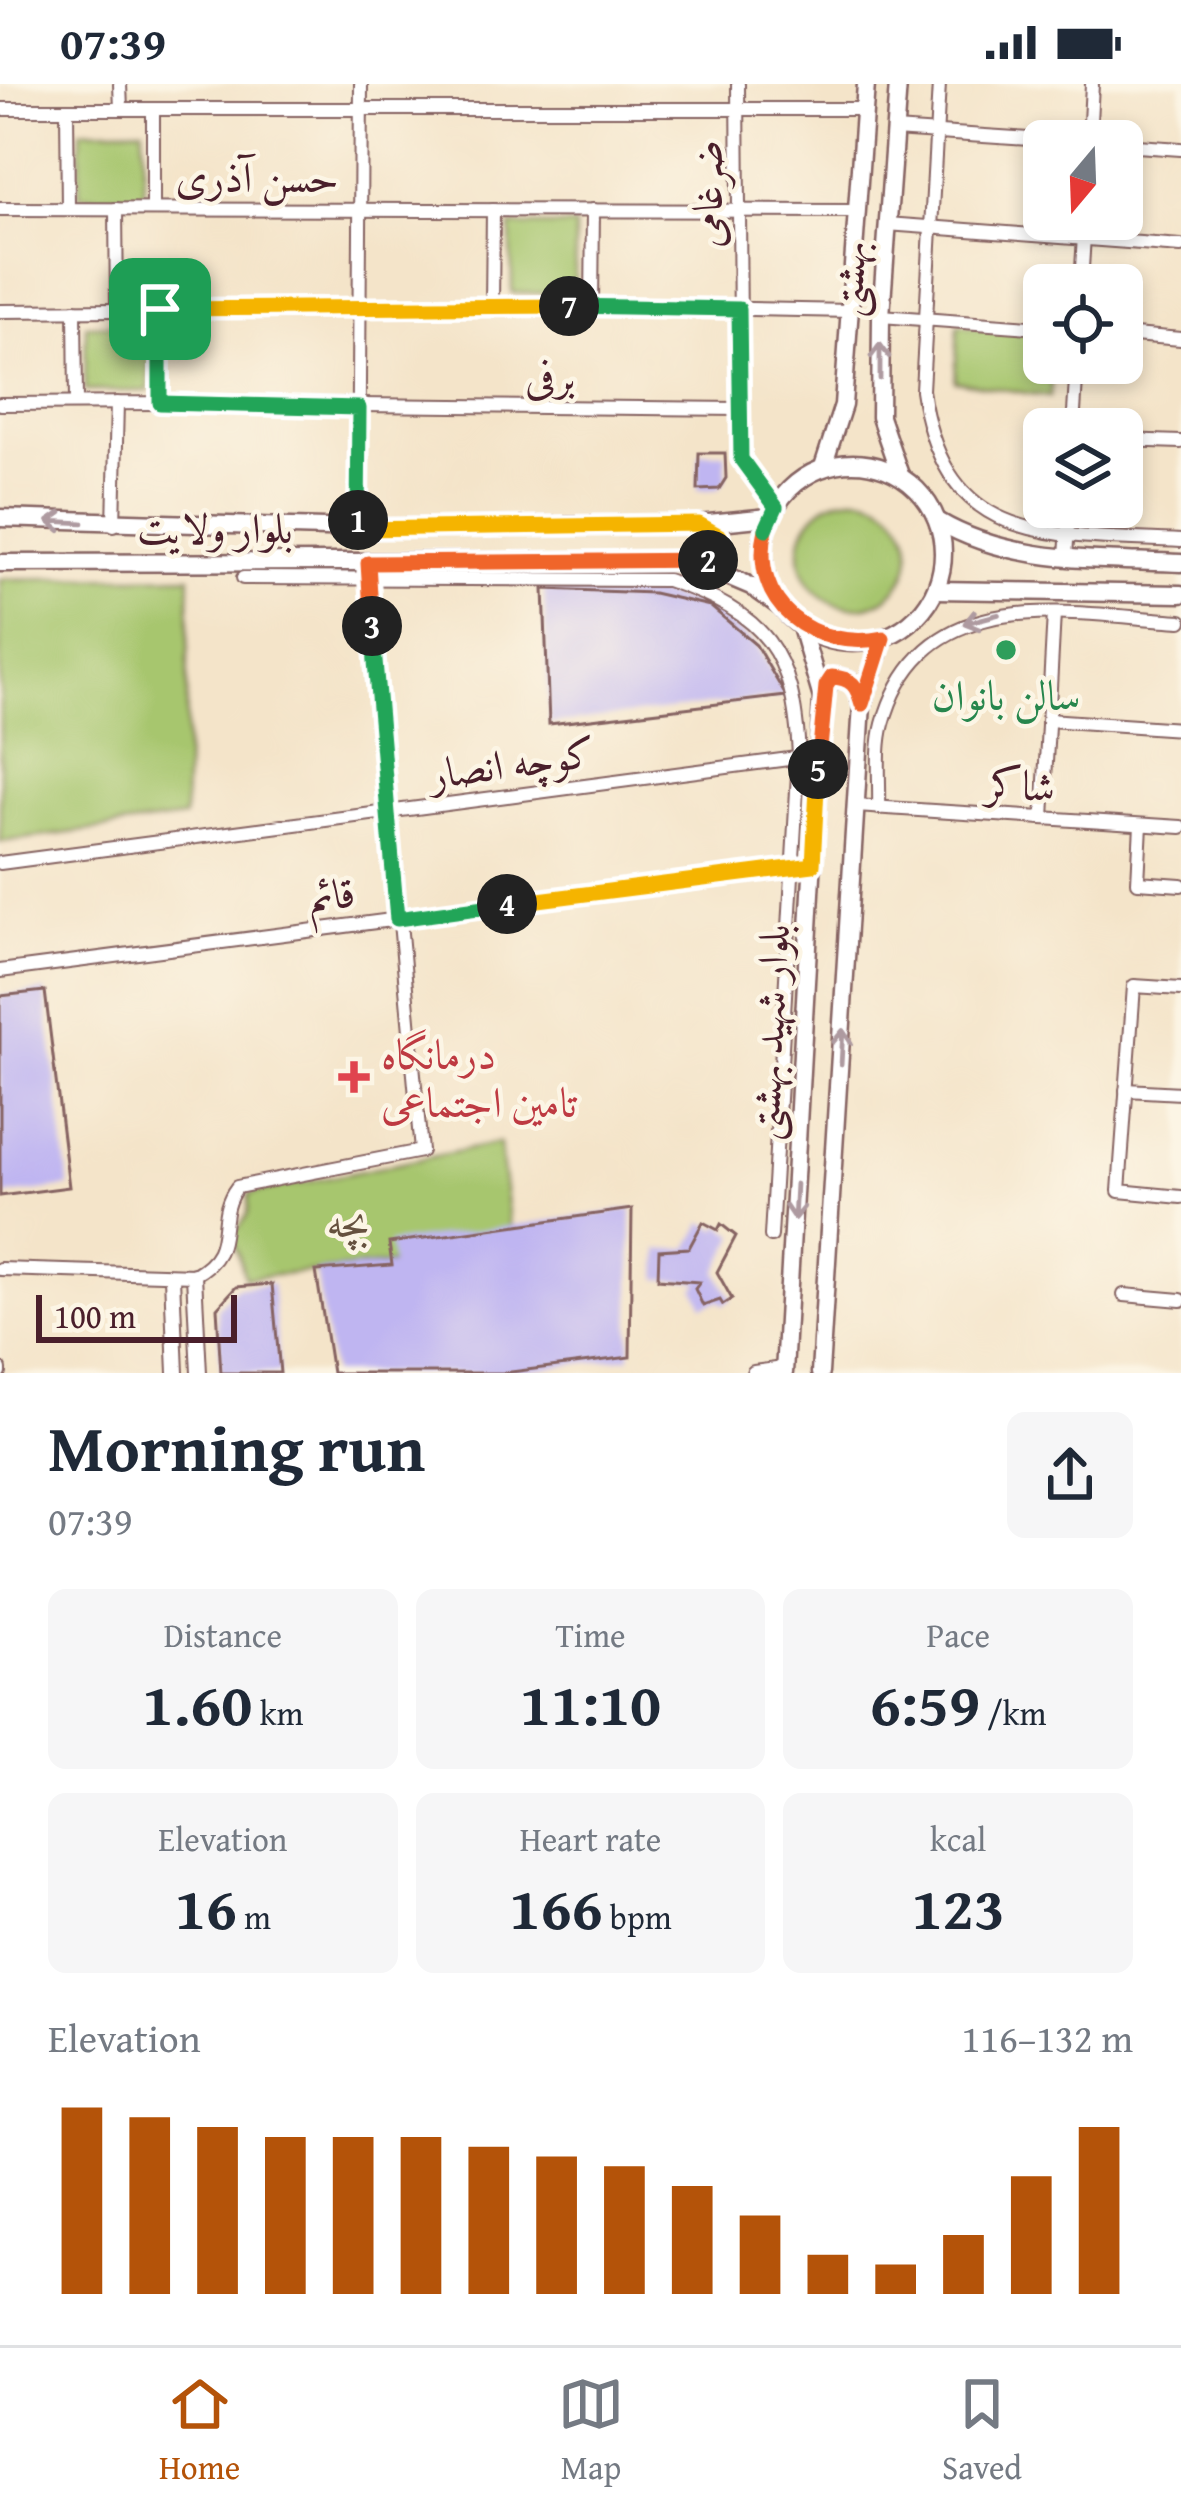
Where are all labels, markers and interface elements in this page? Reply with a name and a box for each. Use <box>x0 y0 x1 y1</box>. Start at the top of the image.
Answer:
text: 07:39 <box>60 10 166 75</box>
north arrow <box>1023 120 1143 240</box>
map controls <box>1023 120 1143 528</box>
street label: ضرغامی <box>676 140 737 248</box>
street label: حسن آذری <box>175 146 339 207</box>
street label: بهشتی <box>816 239 880 319</box>
pin <box>109 258 211 360</box>
button: locate <box>1023 264 1143 384</box>
icon: arrive <box>127 276 193 342</box>
pin: 7 <box>539 276 599 336</box>
text: 7 <box>560 282 578 330</box>
one-way arrow <box>869 342 891 381</box>
street label: برفی <box>525 346 575 407</box>
button: layers <box>1023 408 1143 528</box>
pin: 1 <box>328 490 388 550</box>
text: 1 <box>349 496 367 544</box>
street label: بلوار ولایت <box>137 497 293 558</box>
one-way arrow <box>46 510 85 533</box>
pin: 2 <box>678 530 738 590</box>
text: 2 <box>699 536 717 584</box>
pin: 3 <box>342 596 402 656</box>
text: 3 <box>363 602 381 650</box>
one-way arrow <box>963 610 1001 632</box>
marker: سالن بانوان <box>993 637 1019 663</box>
place label: سالن بانوان <box>931 664 1081 725</box>
street label: کوچه انصار <box>421 720 599 804</box>
pin: 5 <box>788 739 848 799</box>
text: 5 <box>809 745 827 793</box>
street label: شاکر <box>981 751 1057 817</box>
street label: قائم <box>303 861 359 934</box>
pin: 4 <box>477 874 537 934</box>
text: 4 <box>498 880 516 928</box>
street label: بلوار شهید بهشتی <box>732 922 804 1142</box>
place label: درمانگاه تامین اجتماعی <box>381 1023 578 1132</box>
one-way arrow <box>830 1028 853 1067</box>
marker: درمانگاه تامین اجتماعی <box>338 1061 370 1093</box>
one-way arrow <box>783 1182 806 1221</box>
park label: بچه <box>327 1191 369 1252</box>
scale bar <box>36 1289 237 1342</box>
text: 100 m <box>54 1292 136 1340</box>
text: Morning run <box>48 1398 425 1495</box>
button: share <box>1007 1412 1133 1538</box>
text: 07:39 <box>48 1492 133 1549</box>
text: Distance <box>164 1611 282 1659</box>
text: Time <box>555 1611 626 1659</box>
text: Pace <box>926 1611 990 1659</box>
text: 1.60 <box>142 1659 252 1747</box>
text: 11:10 <box>520 1659 661 1747</box>
text: 6:59 <box>870 1659 980 1747</box>
text: km <box>252 1689 303 1737</box>
text: /km <box>980 1689 1047 1737</box>
text: Elevation <box>158 1815 287 1863</box>
text: Heart rate <box>520 1815 661 1863</box>
text: kcal <box>930 1815 986 1863</box>
text: 16 <box>175 1863 237 1951</box>
text: 166 <box>509 1863 603 1951</box>
text: 123 <box>912 1863 1005 1951</box>
text: m <box>237 1893 271 1941</box>
text: bpm <box>603 1893 672 1941</box>
text: Elevation <box>48 2009 201 2066</box>
text: 116–132 m <box>961 2009 1133 2066</box>
tab: Home <box>159 2371 240 2491</box>
tab: Map <box>558 2371 624 2491</box>
tab: Saved <box>942 2371 1022 2491</box>

